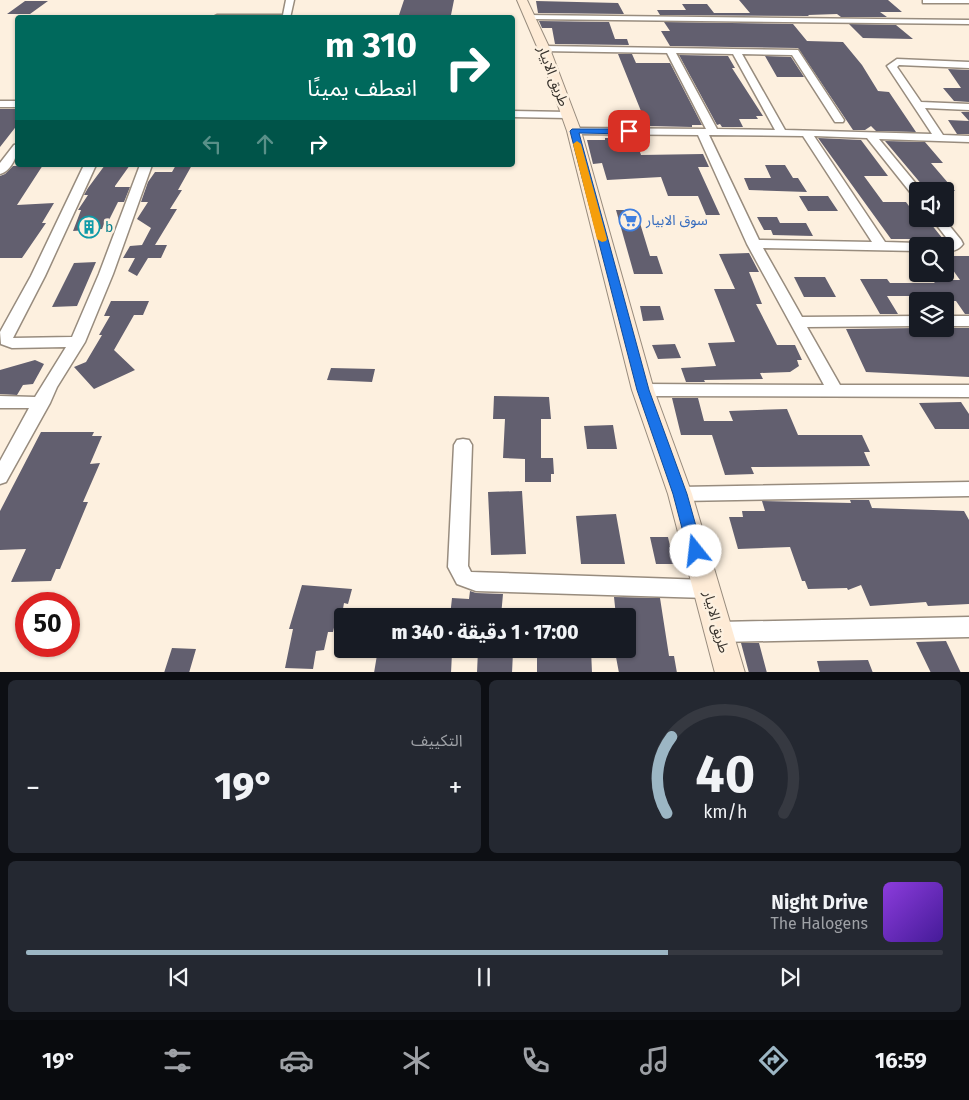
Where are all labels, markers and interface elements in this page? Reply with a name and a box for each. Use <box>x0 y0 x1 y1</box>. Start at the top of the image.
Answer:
text: 310 m <box>325 24 417 66</box>
icon: right <box>435 35 500 100</box>
street label: طريق الابيار <box>532 42 572 109</box>
text: انعطف يمينًا <box>307 75 417 102</box>
pin <box>608 110 650 152</box>
icon: arrive <box>615 117 643 145</box>
icon: left <box>198 130 226 158</box>
icon: ahead <box>251 130 279 158</box>
icon: right <box>304 130 332 158</box>
map controls <box>909 182 954 337</box>
button: sound <box>909 182 954 227</box>
supermarket icon: سوق الابيار <box>618 208 642 232</box>
place label: سوق الابيار <box>645 212 708 229</box>
building icon: b <box>77 215 101 239</box>
place label: b <box>105 219 113 236</box>
button: search <box>909 237 954 282</box>
button: layers <box>909 292 954 337</box>
position arrow <box>669 524 721 576</box>
street label: طريق الابيار <box>698 588 732 655</box>
speed limit sign: 50 <box>15 592 80 657</box>
text: 17:00 · 1 دقيقة · 340 m <box>391 621 579 644</box>
text: التكييف <box>411 731 463 750</box>
text: 40 <box>695 743 755 806</box>
text: 19° <box>215 763 274 809</box>
text: − <box>26 771 40 804</box>
text: + <box>449 771 463 804</box>
text: km/h <box>703 801 747 823</box>
text: Night Drive <box>771 891 868 914</box>
text: The Halogens <box>770 914 868 933</box>
icon: previous <box>165 963 193 991</box>
icon: pause <box>470 963 498 991</box>
icon: next <box>776 963 804 991</box>
icon: filters <box>160 1043 195 1078</box>
icon: car <box>279 1043 314 1078</box>
icon: climate <box>399 1043 434 1078</box>
icon: phone <box>518 1043 553 1078</box>
icon: music <box>637 1043 672 1078</box>
icon: directions <box>756 1043 791 1078</box>
text: 19° <box>42 1047 76 1074</box>
text: 16:59 <box>875 1047 927 1074</box>

